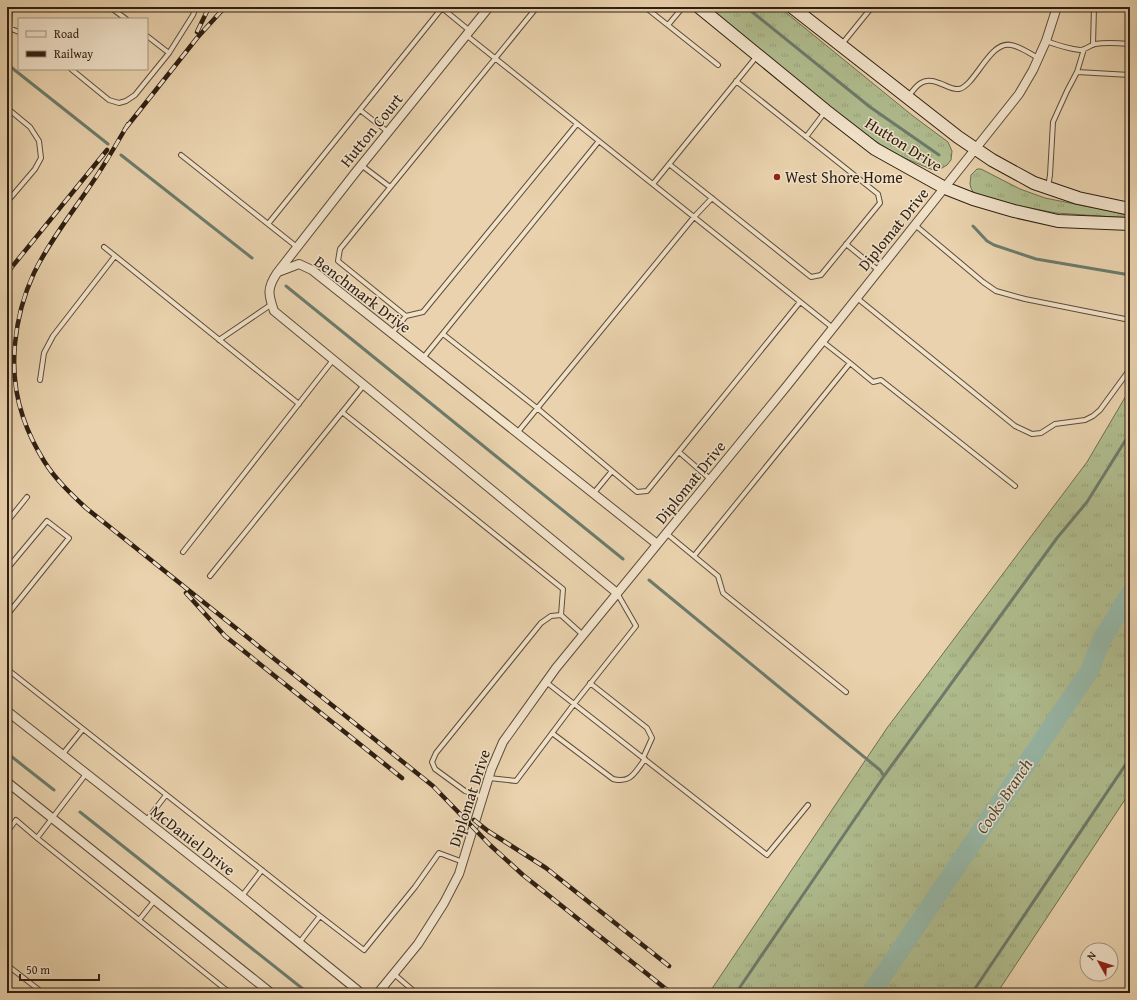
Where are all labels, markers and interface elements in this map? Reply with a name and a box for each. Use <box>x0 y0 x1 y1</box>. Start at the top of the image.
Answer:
legend <box>18 18 148 70</box>
text: Road <box>54 25 80 42</box>
text: Railway <box>54 45 93 62</box>
street label: Hutton Court <box>334 88 409 172</box>
street label: Hutton Drive <box>861 111 947 177</box>
place label: West Shore Home <box>785 165 903 189</box>
marker: West Shore Home <box>772 172 782 182</box>
street label: Diplomat Drive <box>852 182 934 276</box>
street label: Benchmark Drive <box>309 249 417 339</box>
street label: Diplomat Drive <box>649 435 731 529</box>
street label: Diplomat Drive <box>442 746 496 850</box>
water label: Cooks Branch <box>969 753 1038 838</box>
street label: McDaniel Drive <box>145 799 241 881</box>
north arrow <box>1079 942 1119 982</box>
text: N <box>1083 947 1100 964</box>
scale bar <box>20 956 99 982</box>
text: 50 m <box>26 961 50 978</box>

